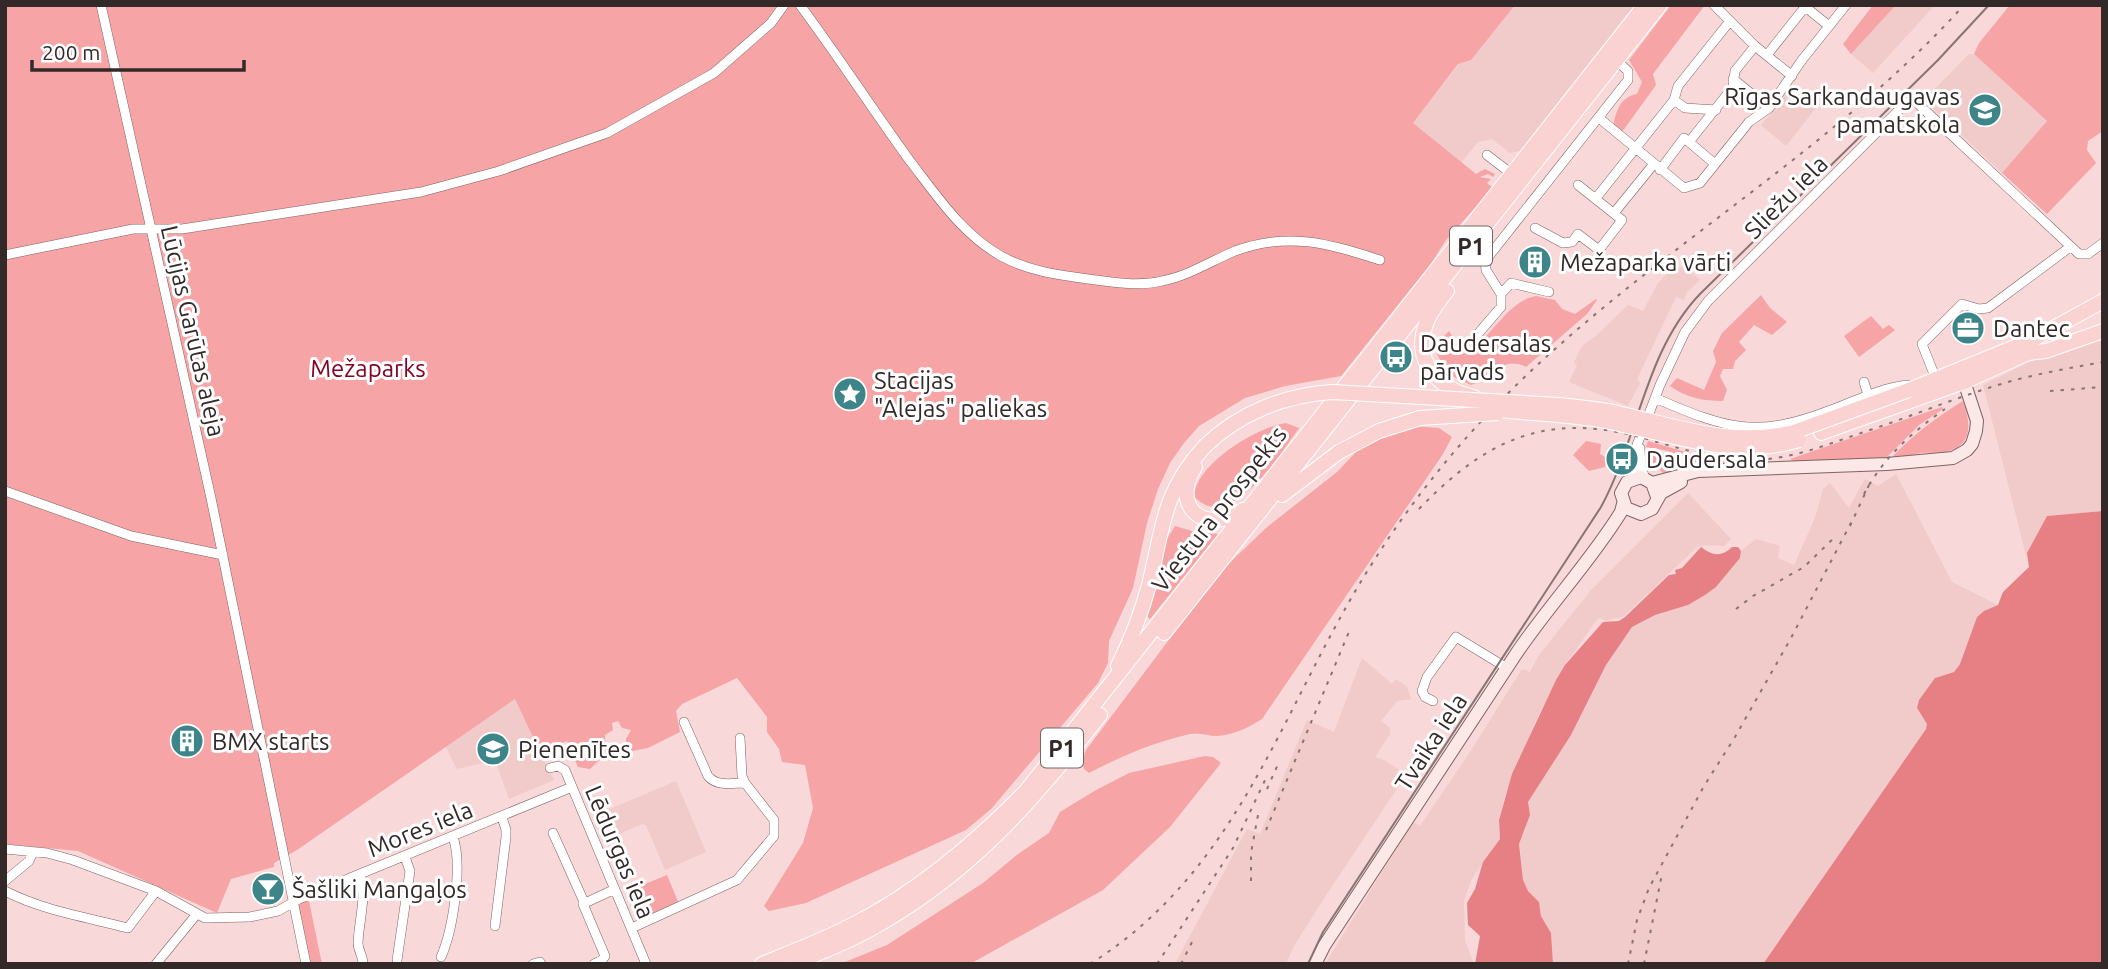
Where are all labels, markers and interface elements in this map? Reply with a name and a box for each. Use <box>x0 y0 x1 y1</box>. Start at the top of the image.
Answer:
scale bar <box>32 28 243 72</box>
text: 200 m <box>42 40 100 64</box>
place label: Rīgas Sarkandaugavas pamatskola <box>1724 83 1960 138</box>
school or university icon: Rīgas Sarkandaugavas pamatskola <box>1966 91 2004 129</box>
street label: Sliežu iela <box>1739 150 1833 244</box>
street label: Lūcijas Garūtas aleja <box>156 223 230 439</box>
road number: P1 <box>1450 227 1492 266</box>
building icon: Mežaparka vārti <box>1516 243 1554 281</box>
place label: Mežaparka vārti <box>1560 249 1731 276</box>
office icon: Dantec <box>1949 309 1987 347</box>
place label: Dantec <box>1993 315 2070 342</box>
place label: Daudersalas pārvads <box>1420 330 1551 385</box>
bus stop icon: Daudersalas pārvads <box>1377 338 1415 376</box>
park label: Mežaparks <box>310 355 426 382</box>
place label: Stacijas "Alejas" paliekas <box>874 367 1047 422</box>
place icon: Stacijas "Alejas" paliekas <box>831 375 869 413</box>
street label: Viestura prospekts <box>1146 421 1292 597</box>
bus stop icon: Daudersala <box>1603 440 1641 478</box>
place label: Daudersala <box>1646 446 1767 473</box>
street label: Tvaika iela <box>1390 688 1472 796</box>
building icon: BMX starts <box>168 722 206 760</box>
place label: BMX starts <box>212 728 329 755</box>
road number: P1 <box>1041 728 1083 768</box>
school or university icon: Pienenītes <box>474 730 512 768</box>
place label: Pienenītes <box>518 736 631 763</box>
street label: Lēdurgas iela <box>580 781 660 923</box>
street label: Mores iela <box>364 796 476 862</box>
bar icon: Šašliki Mangaļos <box>249 870 287 908</box>
place label: Šašliki Mangaļos <box>292 875 467 903</box>

